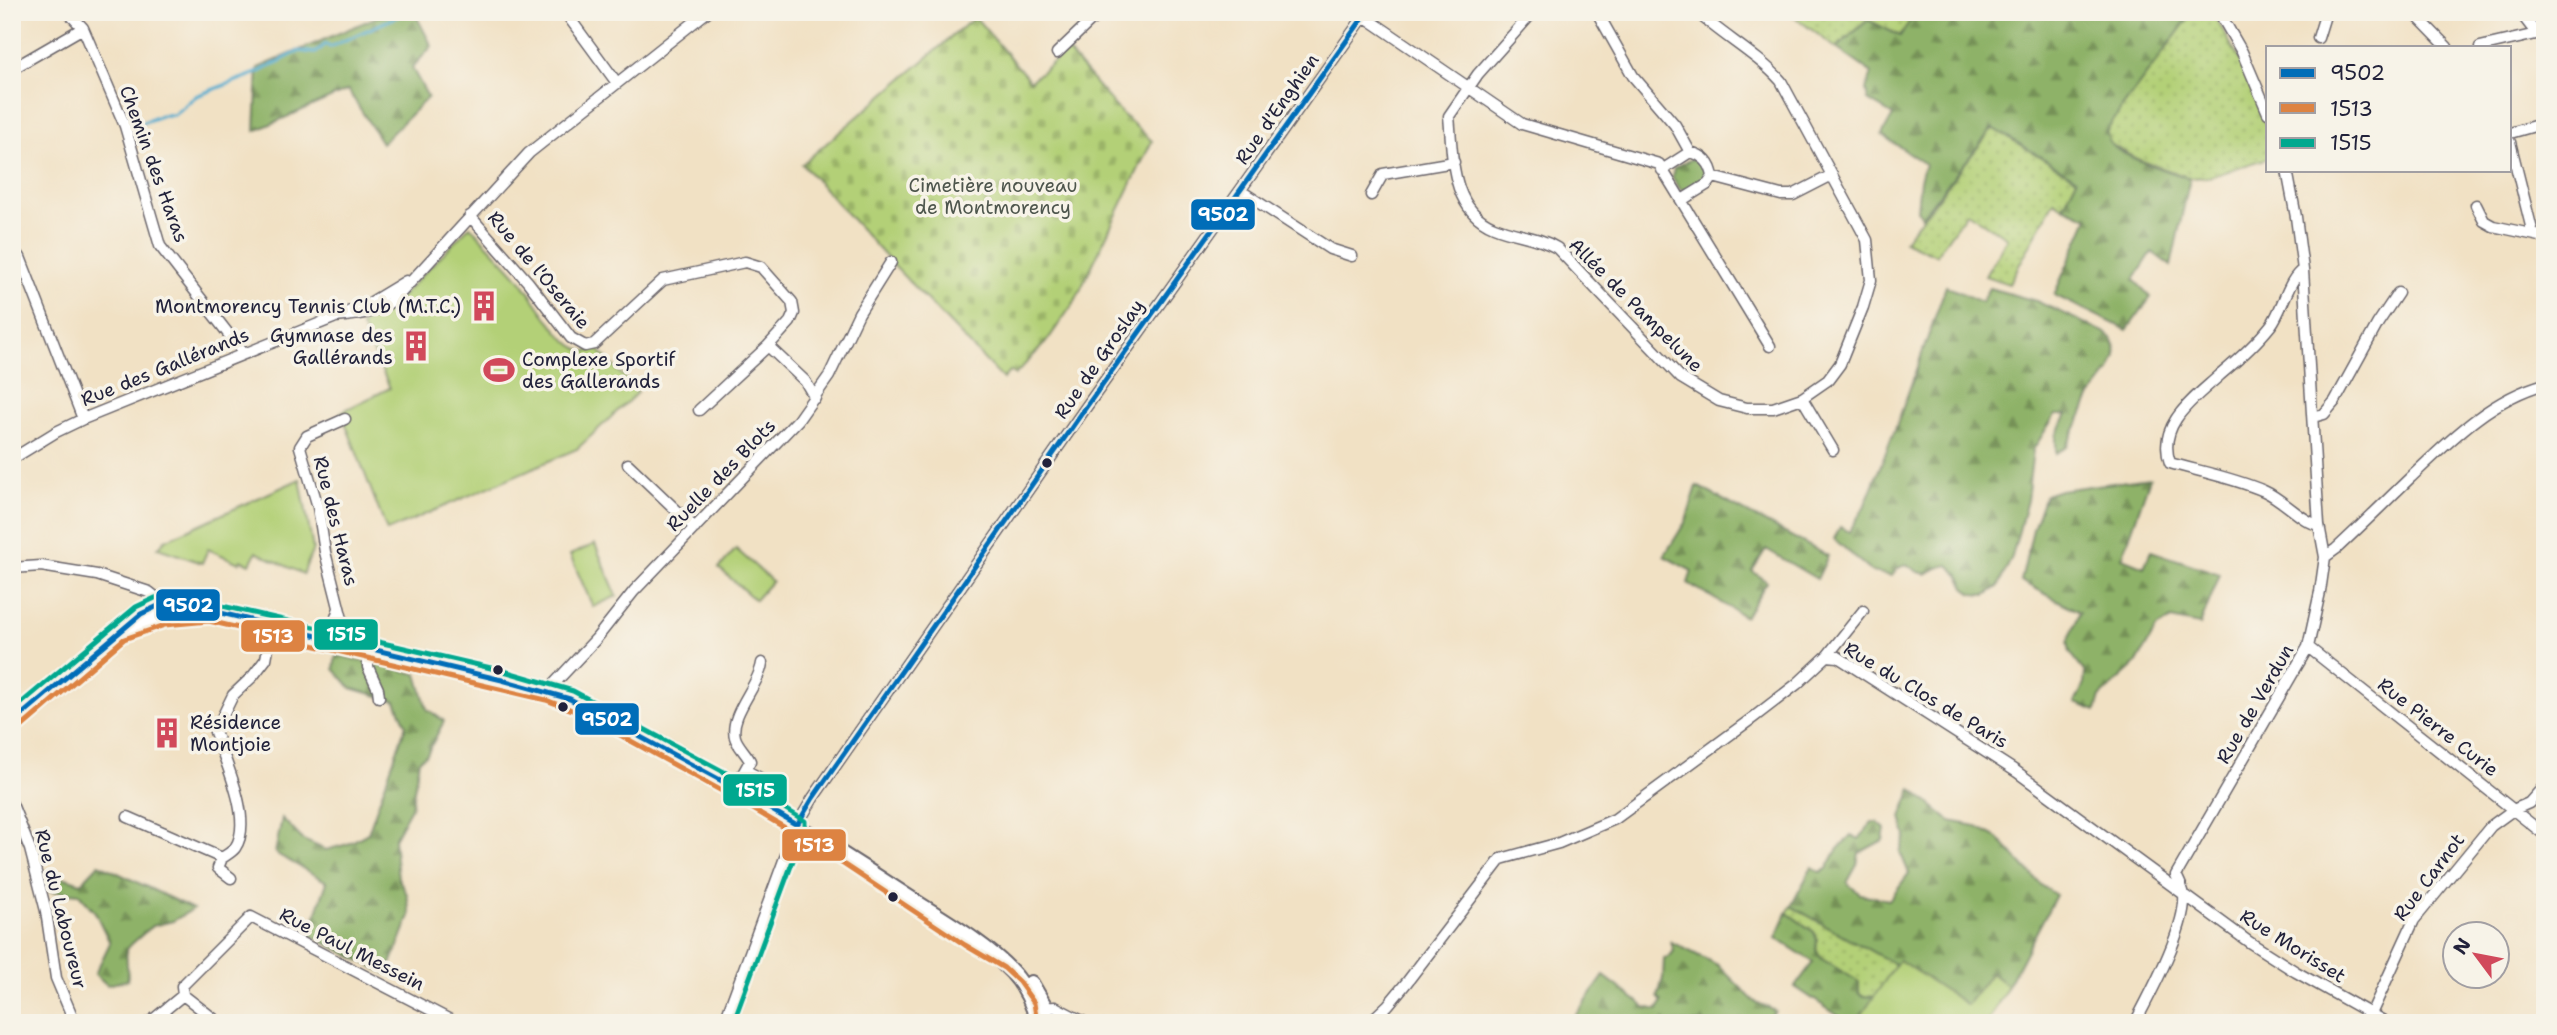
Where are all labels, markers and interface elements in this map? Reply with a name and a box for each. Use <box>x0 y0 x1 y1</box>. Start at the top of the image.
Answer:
legend <box>2266 46 2512 172</box>
street label: Rue d'Enghien <box>1229 49 1325 169</box>
text: 9502 <box>2330 59 2385 87</box>
street label: Chemin des Haras <box>114 82 194 246</box>
text: 1513 <box>2330 95 2373 123</box>
text: 1515 <box>2330 129 2372 157</box>
park label: Cimetière nouveau de Montmorency <box>909 173 1077 220</box>
line badge: 9502 <box>1190 198 1256 231</box>
text: 9502 <box>1197 202 1249 227</box>
street label: Rue de l'Oseraie <box>482 206 596 334</box>
street label: Allée de Pampelune <box>1564 233 1708 377</box>
building icon: Montmorency Tennis Club (M.T.C.) <box>467 289 501 323</box>
place label: Montmorency Tennis Club (M.T.C.) <box>155 294 461 319</box>
street label: Rue de Groslay <box>1048 294 1150 424</box>
street label: Rue des Gallérands <box>77 322 253 412</box>
place label: Gymnase des Gallérands <box>270 323 393 370</box>
building icon: Gymnase des Gallérands <box>399 329 433 363</box>
place label: Complexe Sportif des Gallerands <box>522 347 677 394</box>
sports icon: Complexe Sportif des Gallerands <box>482 353 516 387</box>
street label: Ruelle des Blots <box>661 413 781 537</box>
street label: Rue des Haras <box>308 453 364 589</box>
unlabelled marker <box>1040 456 1054 470</box>
line badge: 9502 <box>155 588 221 622</box>
text: 9502 <box>162 593 214 618</box>
line badge: 1515 <box>313 618 379 651</box>
line badge: 1513 <box>240 619 306 653</box>
text: 1515 <box>326 622 366 647</box>
text: 1513 <box>252 624 294 649</box>
street label: Rue du Clos de Paris <box>1839 636 2013 754</box>
street label: Rue de Verdun <box>2211 640 2299 768</box>
unlabelled marker <box>491 663 505 677</box>
street label: Rue Pierre Curie <box>2372 672 2504 782</box>
unlabelled marker <box>556 700 570 714</box>
line badge: 9502 <box>574 702 640 736</box>
text: 9502 <box>581 707 633 732</box>
place label: Résidence Montjoie <box>190 710 281 757</box>
building icon: Résidence Montjoie <box>150 716 184 750</box>
line badge: 1515 <box>722 773 788 807</box>
text: 1515 <box>735 778 775 803</box>
street label: Rue du Laboureur <box>29 827 93 991</box>
line badge: 1513 <box>781 828 847 862</box>
street label: Rue Carnot <box>2388 828 2470 926</box>
text: 1513 <box>793 833 835 858</box>
unlabelled marker <box>886 890 900 904</box>
street label: Rue Paul Messein <box>275 902 429 996</box>
street label: Rue Morisset <box>2235 903 2351 989</box>
north arrow <box>2442 920 2512 990</box>
text: N <box>2447 933 2477 959</box>

